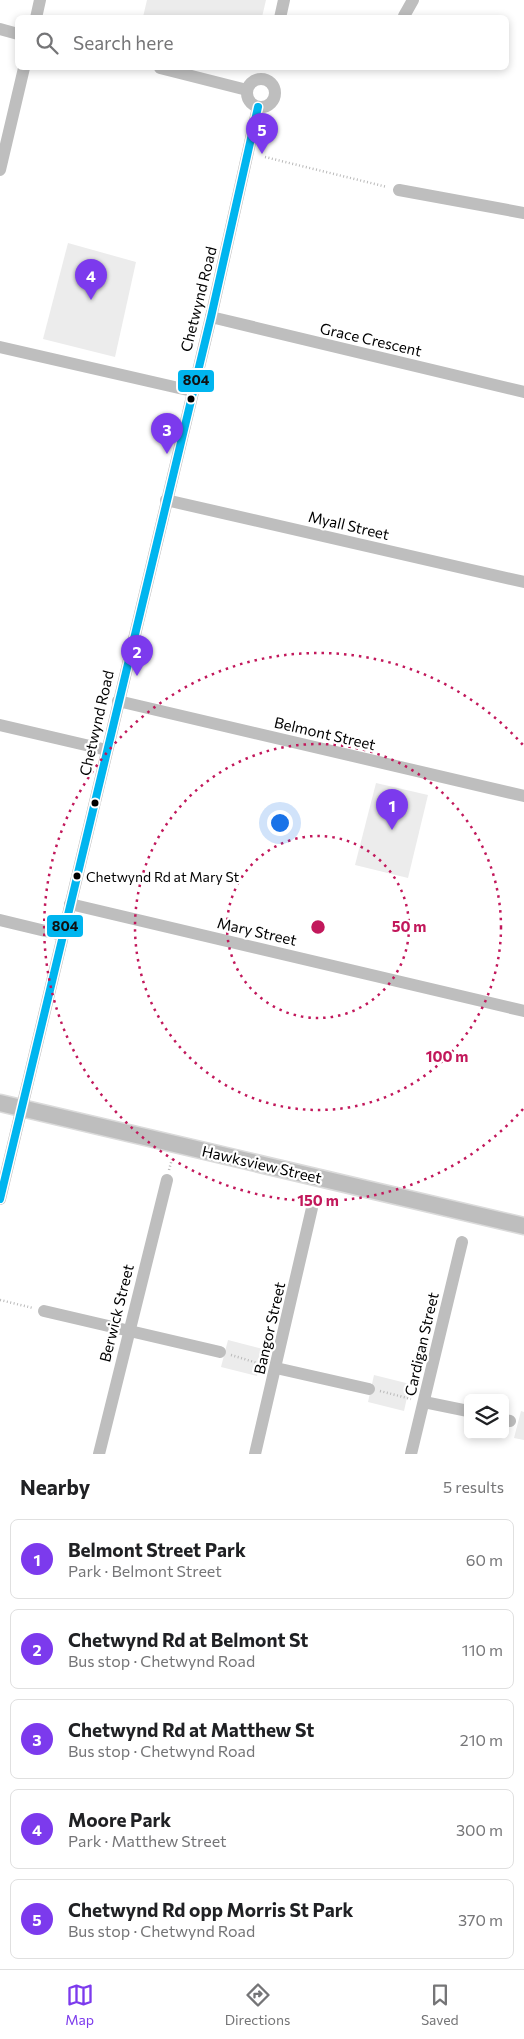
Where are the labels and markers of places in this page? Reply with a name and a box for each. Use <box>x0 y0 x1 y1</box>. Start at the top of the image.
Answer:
pin: 5 <box>246 113 278 154</box>
pin: 4 <box>75 259 107 300</box>
unlabelled marker <box>186 394 196 404</box>
pin: 3 <box>151 413 183 454</box>
pin: 2 <box>121 635 153 676</box>
pin: 1 <box>376 789 408 830</box>
unlabelled marker <box>90 798 100 808</box>
place label: Chetwynd Rd at Mary St <box>86 868 239 885</box>
marker: Chetwynd Rd at Mary St <box>72 871 82 881</box>
centre of rings <box>309 918 327 936</box>

